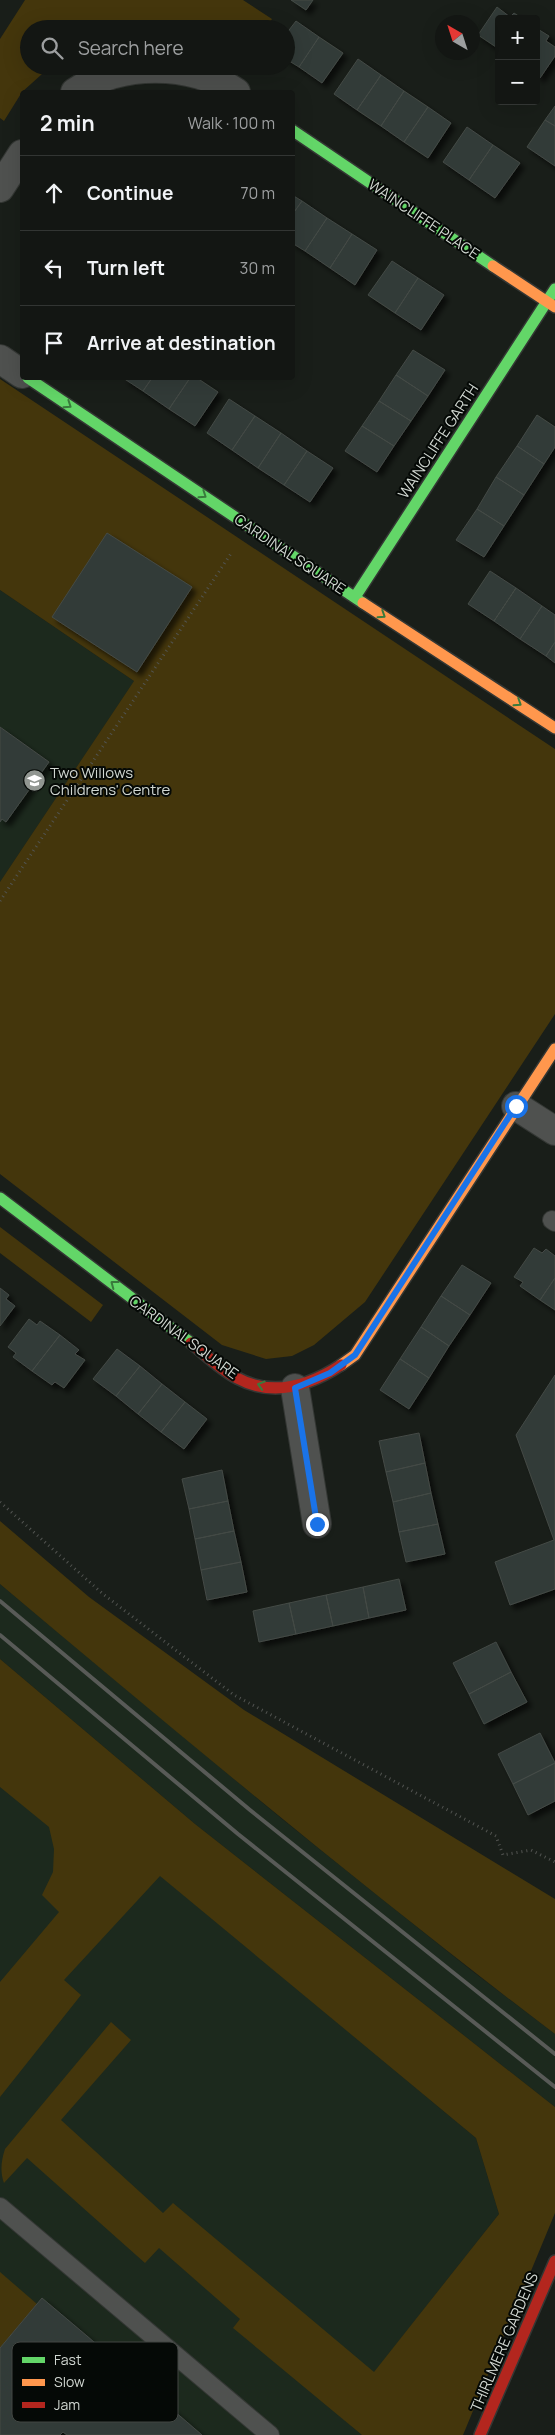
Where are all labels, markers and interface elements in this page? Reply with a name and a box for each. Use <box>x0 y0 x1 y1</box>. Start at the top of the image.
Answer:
north arrow <box>435 15 480 60</box>
map controls <box>495 15 540 105</box>
button: + <box>495 15 540 60</box>
search box <box>20 20 295 75</box>
icon: search <box>38 34 66 62</box>
text: Search here <box>78 35 184 61</box>
button: − <box>495 60 540 105</box>
text: 2 min <box>40 109 95 137</box>
text: Walk · 100 m <box>188 112 275 134</box>
street label: WAINCLIFFE PLACE <box>364 174 484 264</box>
icon: ahead <box>40 179 68 207</box>
text: Continue <box>87 180 173 206</box>
text: 70 m <box>240 182 275 204</box>
icon: left <box>40 254 68 282</box>
text: Turn left <box>87 255 165 281</box>
text: 30 m <box>240 257 275 279</box>
icon: arrive <box>40 329 68 357</box>
text: Arrive at destination <box>87 330 276 356</box>
street label: WAINCLIFFE GARTH <box>393 379 483 503</box>
one-way arrow <box>62 399 72 408</box>
one-way arrow <box>197 489 207 498</box>
street label: CARDINAL SQUARE <box>230 509 350 599</box>
one-way arrow <box>376 608 385 618</box>
one-way arrow <box>513 697 522 707</box>
place label: Two Willows Childrens' Centre <box>50 762 170 800</box>
school or university icon: Two Willows Childrens' Centre <box>22 769 46 793</box>
route start <box>505 1095 528 1118</box>
one-way arrow <box>111 1282 120 1290</box>
street label: CARDINAL SQUARE <box>125 1290 243 1384</box>
one-way arrow <box>257 1381 265 1391</box>
route end <box>306 1513 329 1536</box>
street label: THIRLMERE GARDENS <box>465 2269 543 2415</box>
legend <box>12 2342 178 2422</box>
text: Fast <box>54 2350 82 2369</box>
text: Slow <box>54 2372 85 2391</box>
text: Jam <box>54 2395 80 2414</box>

